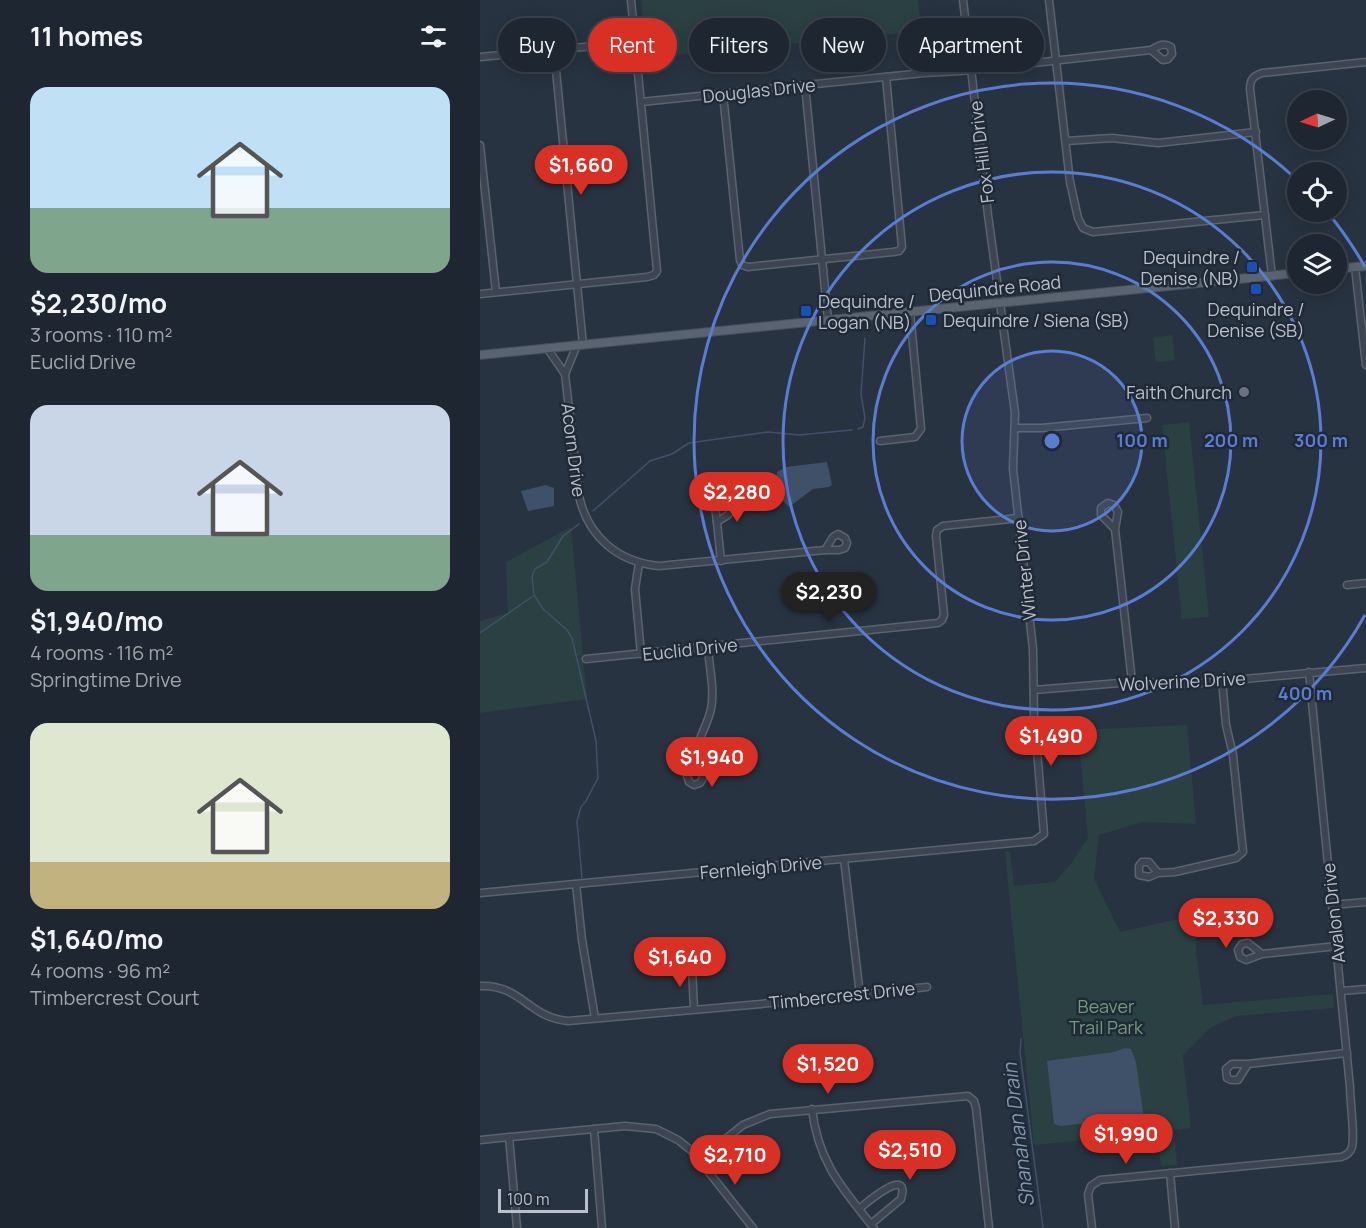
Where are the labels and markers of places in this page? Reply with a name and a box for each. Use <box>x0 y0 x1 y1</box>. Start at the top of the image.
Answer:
pin: $1,660 <box>532 145 630 196</box>
place label: Dequindre / Denise (NB) <box>1141 245 1240 290</box>
marker: Dequindre / Denise (NB) <box>1245 260 1259 274</box>
marker: Dequindre / Denise (SB) <box>1249 282 1263 296</box>
place label: Dequindre / Logan (NB) <box>818 289 915 334</box>
place label: Dequindre / Denise (SB) <box>1207 297 1305 342</box>
marker: Dequindre / Logan (NB) <box>799 304 813 318</box>
place label: Dequindre / Siena (SB) <box>943 308 1130 332</box>
marker: Dequindre / Siena (SB) <box>924 313 938 327</box>
place label: Faith Church <box>1126 380 1232 404</box>
marker: Faith Church <box>1237 385 1251 399</box>
centre of rings <box>1042 431 1062 451</box>
pin: $2,280 <box>688 472 786 523</box>
pin: $2,230 <box>780 572 878 623</box>
pin: $1,490 <box>1002 716 1100 767</box>
pin: $1,940 <box>663 737 761 788</box>
pin: $2,330 <box>1177 898 1275 949</box>
pin: $1,640 <box>631 937 729 988</box>
pin: $1,520 <box>779 1044 877 1095</box>
pin: $1,990 <box>1077 1114 1175 1165</box>
pin: $2,510 <box>861 1130 959 1181</box>
pin: $2,710 <box>686 1135 784 1186</box>

